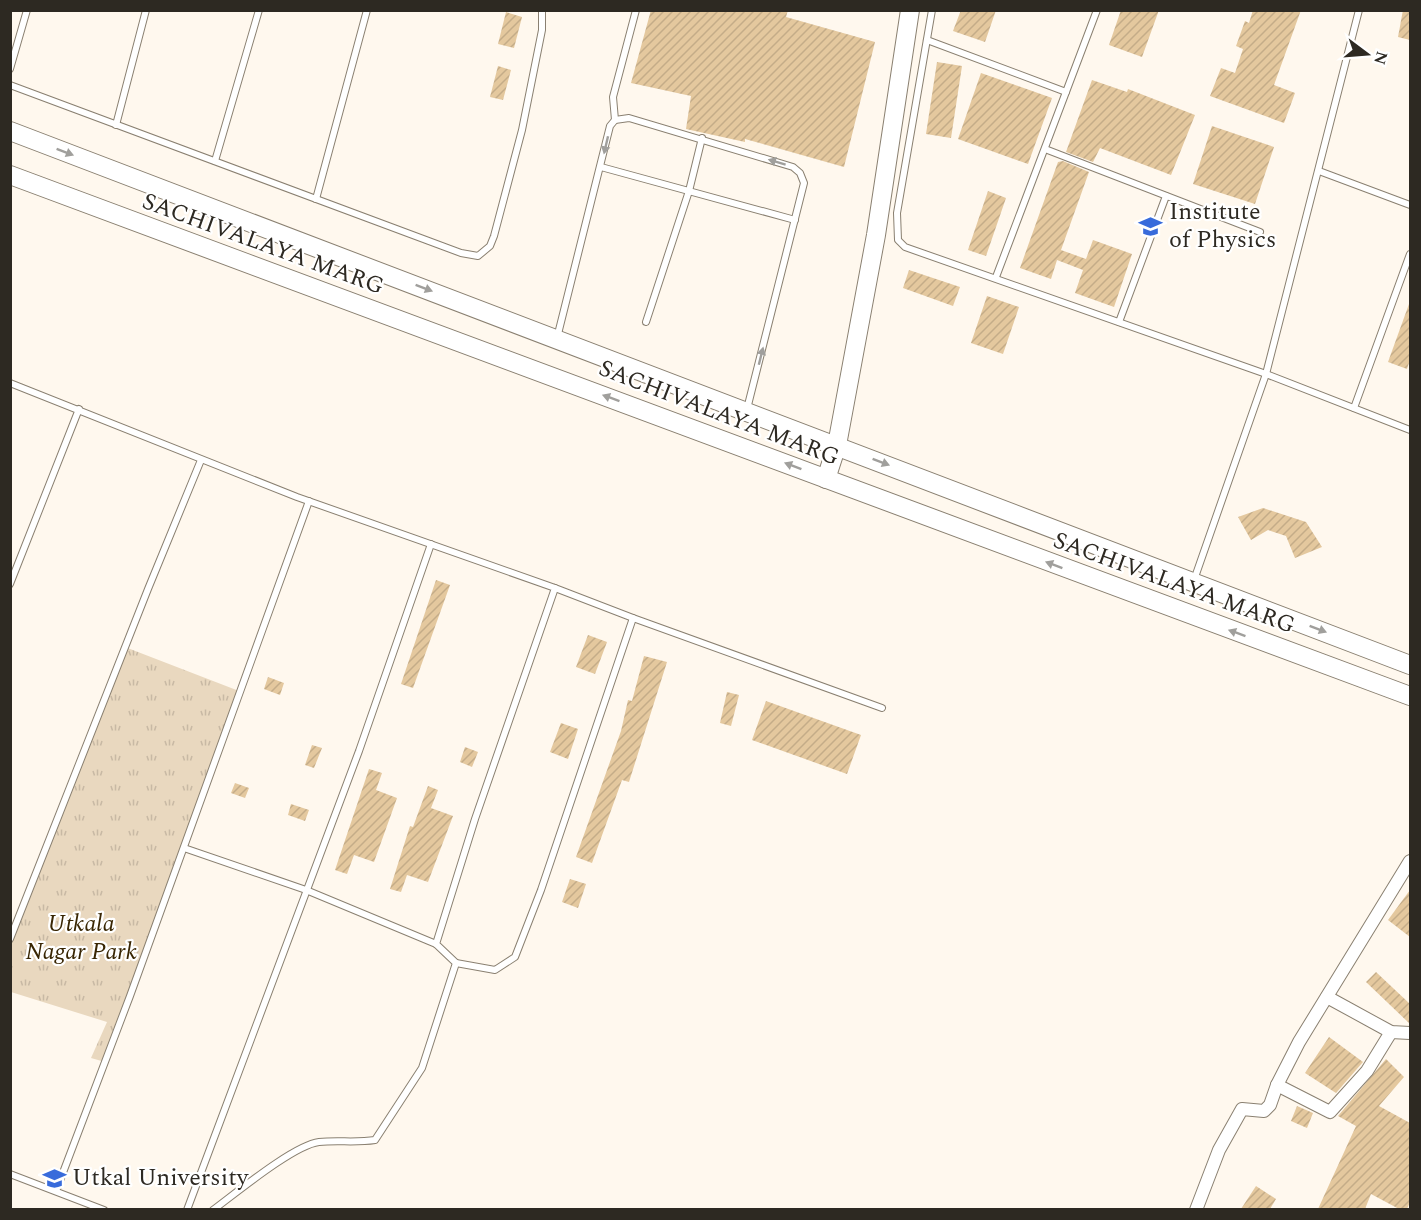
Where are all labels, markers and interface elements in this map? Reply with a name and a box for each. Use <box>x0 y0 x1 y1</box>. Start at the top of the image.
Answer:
north arrow <box>1337 24 1397 84</box>
text: N <box>1367 48 1394 67</box>
one-way arrow <box>601 136 610 155</box>
one-way arrow <box>56 148 74 157</box>
one-way arrow <box>768 156 786 166</box>
street label: SACHIVALAYA MARG <box>137 183 389 305</box>
place label: Institute of Physics <box>1169 194 1276 258</box>
school or university icon: Institute of Physics <box>1138 213 1164 239</box>
one-way arrow <box>415 284 433 294</box>
one-way arrow <box>756 347 766 365</box>
street label: SACHIVALAYA MARG <box>593 350 845 476</box>
one-way arrow <box>601 393 619 403</box>
one-way arrow <box>872 458 890 467</box>
one-way arrow <box>784 461 802 471</box>
street label: SACHIVALAYA MARG <box>1048 522 1300 644</box>
one-way arrow <box>1045 559 1063 569</box>
one-way arrow <box>1310 625 1328 635</box>
one-way arrow <box>1228 627 1246 637</box>
park label: Utkala Nagar Park <box>25 906 137 970</box>
place label: Utkal University <box>72 1160 250 1196</box>
school or university icon: Utkal University <box>41 1165 67 1191</box>

